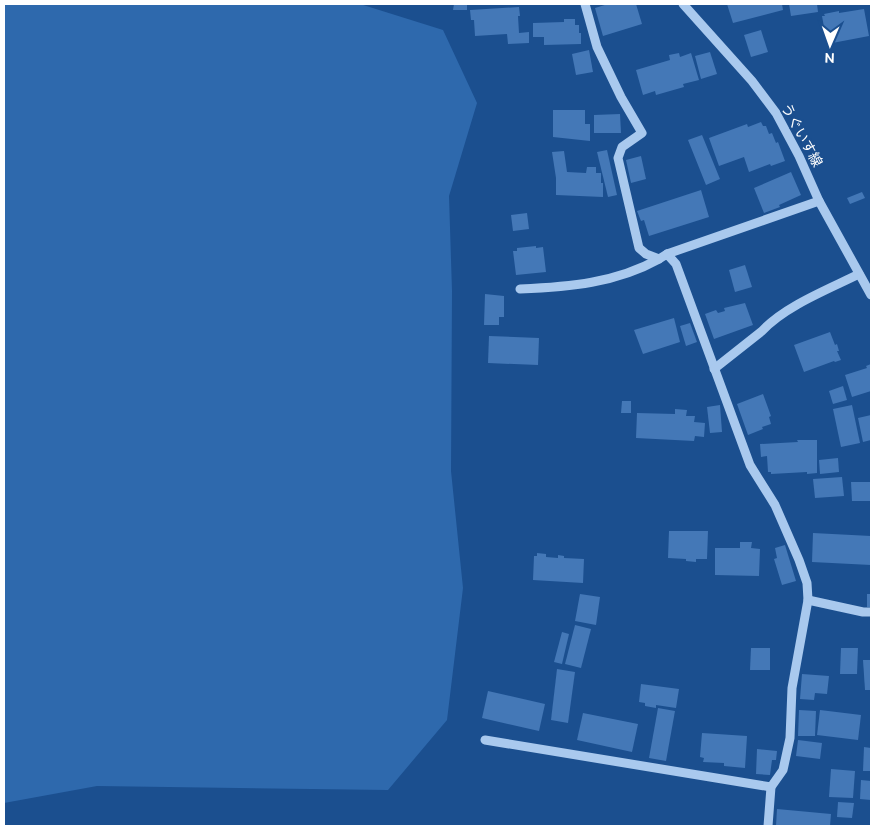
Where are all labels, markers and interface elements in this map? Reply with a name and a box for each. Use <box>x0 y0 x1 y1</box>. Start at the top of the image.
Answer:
north arrow <box>805 20 855 70</box>
text: N <box>824 50 835 66</box>
street label: うぐいす線 <box>778 101 826 169</box>

